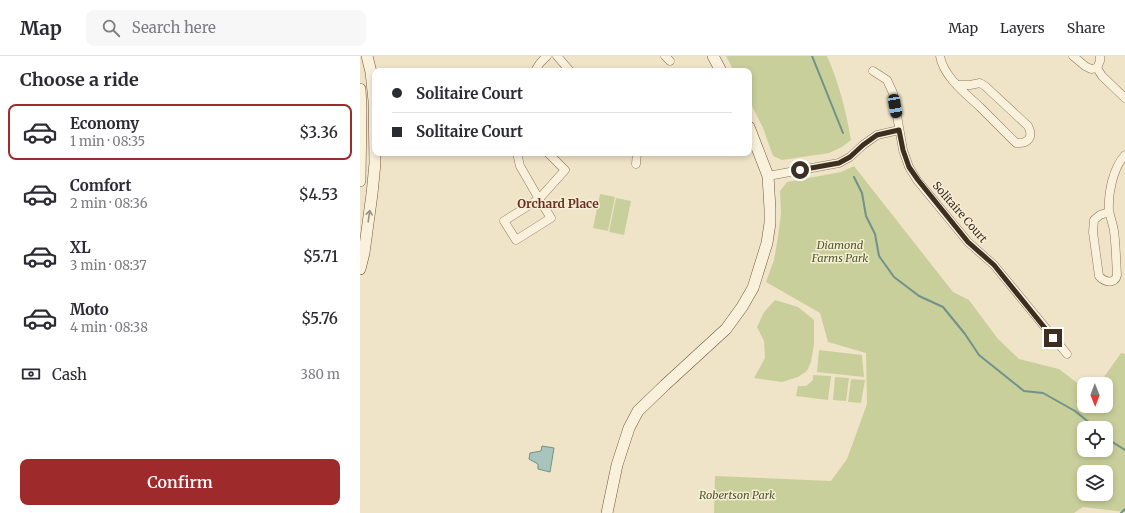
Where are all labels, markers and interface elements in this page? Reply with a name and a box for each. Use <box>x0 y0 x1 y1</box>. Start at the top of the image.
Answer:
search box <box>86 10 366 46</box>
text: Map <box>20 16 62 40</box>
icon: search <box>100 17 122 39</box>
text: Search here <box>132 18 216 37</box>
text: Map <box>948 19 978 37</box>
text: Layers <box>1000 19 1045 37</box>
text: Share <box>1067 19 1105 37</box>
text: Choose a ride <box>20 68 139 91</box>
text: Solitaire Court <box>416 84 523 103</box>
car <box>887 93 903 119</box>
icon: car <box>22 114 58 150</box>
text: Economy <box>70 114 139 133</box>
text: Solitaire Court <box>416 122 523 141</box>
text: $3.36 <box>299 123 338 142</box>
text: 1 min · 08:35 <box>70 133 145 150</box>
route start <box>791 161 809 179</box>
icon: car <box>22 176 58 212</box>
text: Comfort <box>70 176 131 195</box>
street label: Solitaire Court <box>930 179 991 246</box>
text: $4.53 <box>299 185 338 204</box>
text: 2 min · 08:36 <box>70 195 148 212</box>
district label: Orchard Place <box>517 196 599 211</box>
one-way arrow <box>365 210 373 223</box>
icon: car <box>22 238 58 274</box>
text: XL <box>70 238 91 257</box>
park label: Diamond Farms Park <box>811 238 868 265</box>
text: $5.71 <box>303 247 338 266</box>
text: 3 min · 08:37 <box>70 257 147 274</box>
icon: car <box>22 300 58 336</box>
text: Moto <box>70 300 109 319</box>
text: $5.76 <box>301 309 338 328</box>
text: 4 min · 08:38 <box>70 319 148 336</box>
route end <box>1044 329 1062 347</box>
icon: cash <box>20 363 42 385</box>
text: Cash <box>52 365 87 384</box>
text: 380 m <box>301 366 340 383</box>
north arrow <box>1077 377 1113 413</box>
map controls <box>1077 377 1113 501</box>
button: locate <box>1077 421 1113 457</box>
button: Confirm <box>20 459 340 505</box>
button: layers <box>1077 465 1113 501</box>
park label: Robertson Park <box>699 488 775 502</box>

